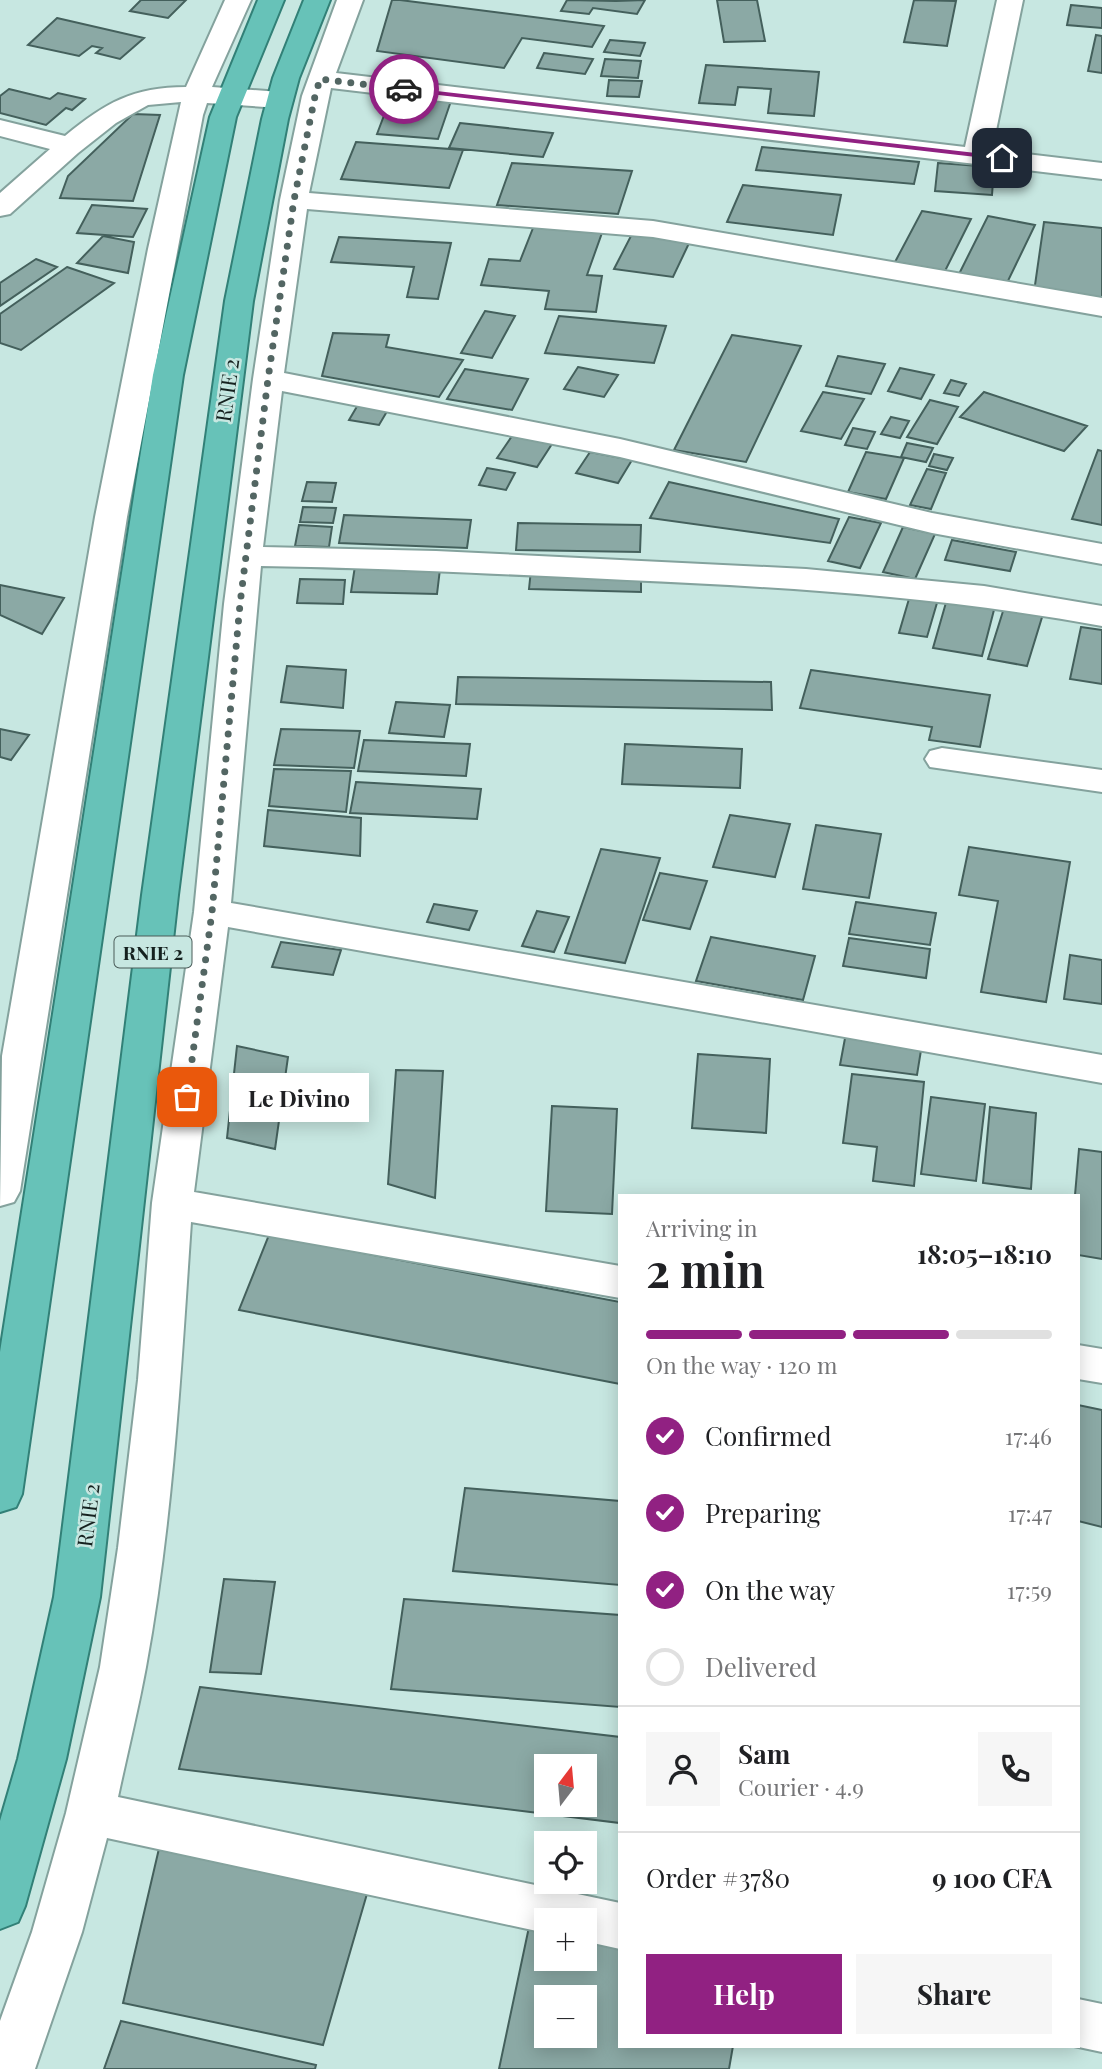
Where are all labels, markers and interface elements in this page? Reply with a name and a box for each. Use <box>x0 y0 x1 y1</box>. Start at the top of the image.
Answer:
courier <box>369 54 439 124</box>
icon: car <box>385 70 423 108</box>
pin <box>972 128 1032 188</box>
icon: home <box>983 139 1021 177</box>
street label: RNIE 2 <box>208 357 244 423</box>
road number: RNIE 2 <box>114 936 192 968</box>
pin <box>157 1067 217 1127</box>
callout: Le Divino <box>229 1072 369 1122</box>
icon: bag <box>168 1078 206 1116</box>
text: Le Divino <box>248 1082 350 1113</box>
text: Arriving in <box>646 1212 758 1243</box>
text: 18:05–18:10 <box>917 1236 1052 1271</box>
text: 2 min <box>646 1238 765 1300</box>
text: On the way · 120 m <box>646 1349 838 1380</box>
icon: check <box>646 1417 684 1455</box>
text: Confirmed <box>705 1418 832 1453</box>
text: 17:46 <box>1005 1420 1052 1451</box>
street label: RNIE 2 <box>69 1482 105 1548</box>
icon: check <box>646 1494 684 1532</box>
text: Preparing <box>705 1495 821 1530</box>
text: 17:47 <box>1008 1497 1052 1528</box>
icon: check <box>646 1571 684 1609</box>
text: On the way <box>705 1572 835 1607</box>
text: 17:59 <box>1007 1574 1052 1605</box>
text: Delivered <box>705 1649 817 1684</box>
button: person <box>646 1732 720 1806</box>
button: phone <box>978 1732 1052 1806</box>
text: Sam <box>738 1736 790 1771</box>
north arrow <box>534 1754 597 1816</box>
map controls <box>534 1754 597 2048</box>
text: Courier · 4.9 <box>738 1771 864 1802</box>
button: locate <box>534 1831 597 1894</box>
text: Order #3780 <box>646 1860 790 1895</box>
text: 9 100 CFA <box>932 1860 1052 1895</box>
button: + <box>534 1908 597 1971</box>
button: Help <box>646 1954 842 2034</box>
button: Share <box>856 1954 1052 2034</box>
button: − <box>534 1985 597 2048</box>

